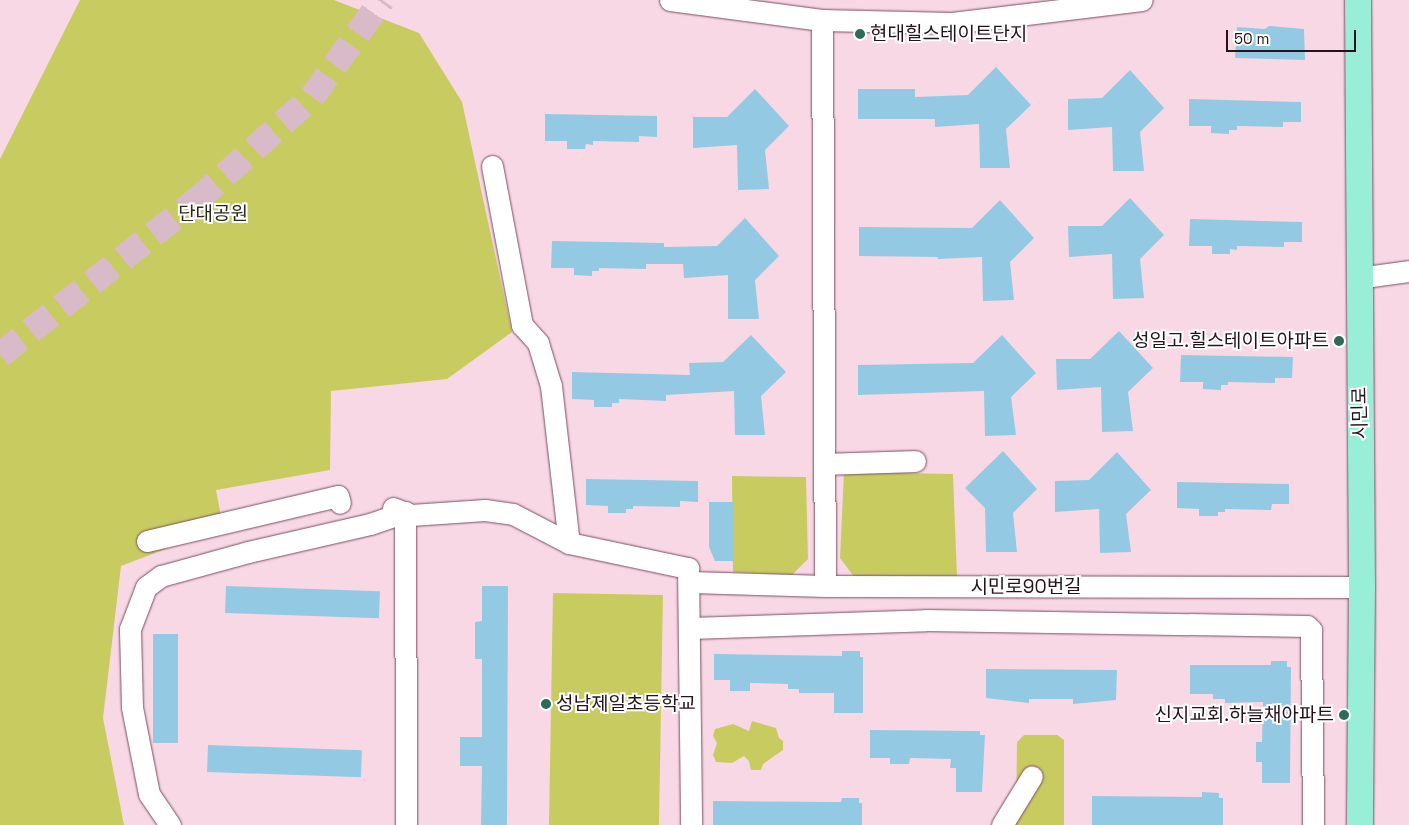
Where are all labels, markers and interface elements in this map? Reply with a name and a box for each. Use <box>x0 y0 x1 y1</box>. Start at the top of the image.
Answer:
scale bar <box>1229 20 1359 52</box>
place label: 현대힐스테이트단지 <box>870 23 1027 45</box>
marker: 현대힐스테이트단지 <box>854 28 866 40</box>
text: 50 m <box>1234 29 1269 48</box>
park label: 단대공원 <box>178 203 248 225</box>
place label: 성일고.힐스테이트아파트 <box>1132 330 1329 352</box>
marker: 성일고.힐스테이트아파트 <box>1333 335 1345 347</box>
street label: 시민로 <box>1348 387 1372 439</box>
street label: 시민로90번길 <box>970 576 1082 598</box>
place label: 성남제일초등학교 <box>556 693 696 715</box>
marker: 성남제일초등학교 <box>540 698 552 710</box>
place label: 신지교회.하늘채아파트 <box>1154 704 1334 726</box>
marker: 신지교회.하늘채아파트 <box>1338 709 1350 721</box>

